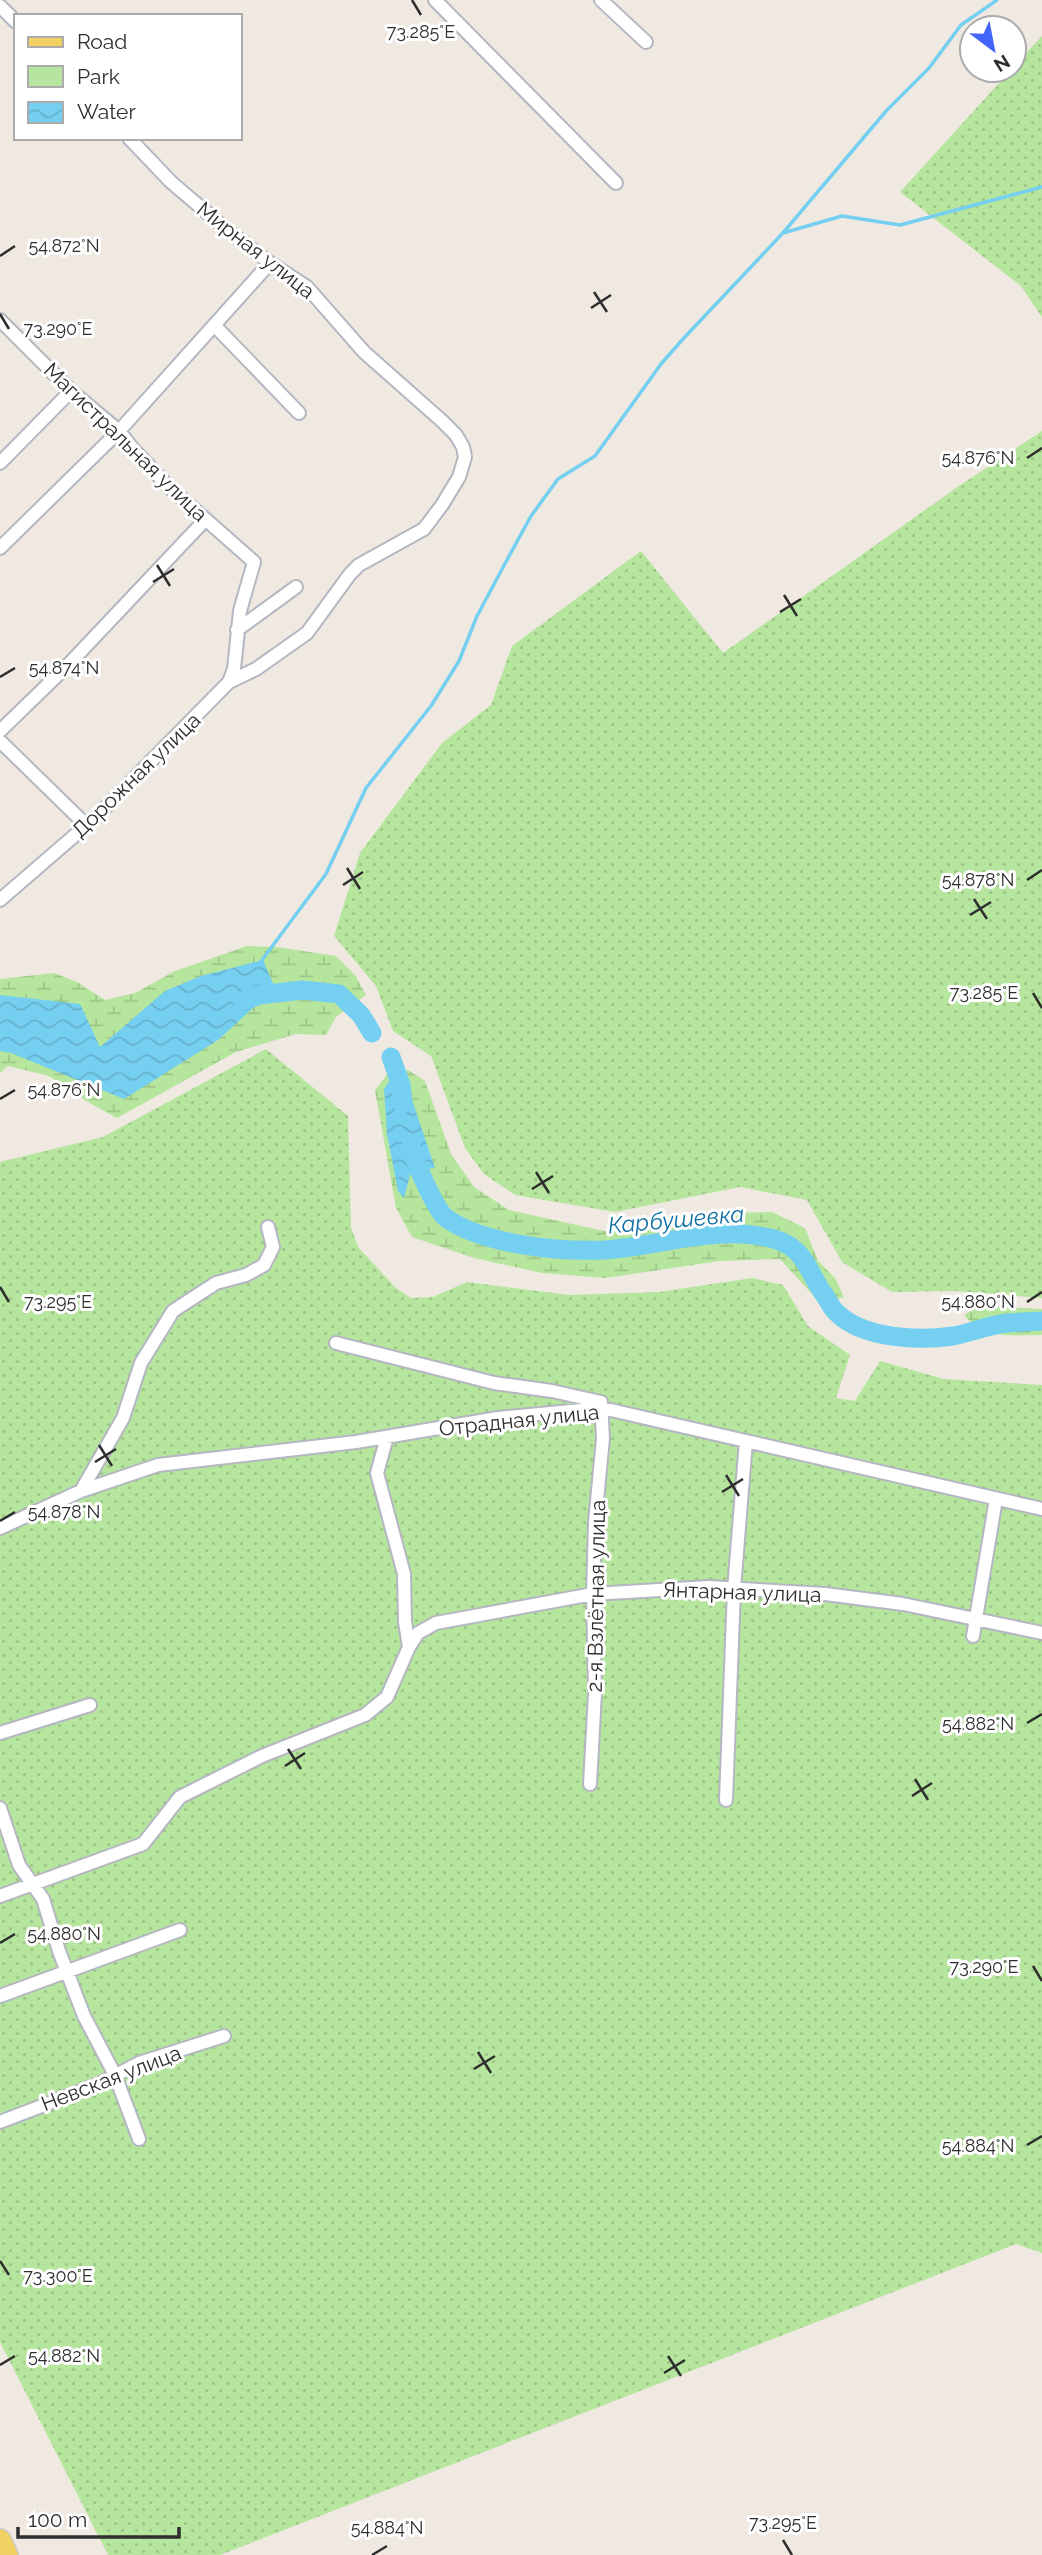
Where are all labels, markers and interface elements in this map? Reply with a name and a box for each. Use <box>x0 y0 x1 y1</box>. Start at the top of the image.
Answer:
legend <box>14 14 242 140</box>
north arrow <box>958 14 1028 84</box>
text: 73.285°E <box>387 21 455 42</box>
text: Road <box>77 29 127 54</box>
text: N <box>990 50 1014 77</box>
text: Park <box>77 64 120 89</box>
text: Water <box>77 99 136 124</box>
street label: Мирная улица <box>192 196 320 304</box>
text: 54.872°N <box>28 235 100 256</box>
text: 73.290°E <box>24 318 93 339</box>
street label: Магистральная улица <box>39 357 213 527</box>
text: 54.876°N <box>942 447 1014 468</box>
text: 54.874°N <box>29 657 99 678</box>
street label: Дорожная улица <box>67 707 205 843</box>
text: 54.878°N <box>942 869 1014 890</box>
text: 73.285°E <box>950 982 1018 1003</box>
text: 54.876°N <box>28 1079 100 1100</box>
water label: Карбушевка <box>607 1200 745 1238</box>
text: 73.295°E <box>24 1291 92 1312</box>
text: 54.880°N <box>941 1291 1015 1312</box>
street label: Отрадная улица <box>438 1399 600 1441</box>
street label: 2-я Взлётная улица <box>582 1499 610 1693</box>
text: 54.878°N <box>28 1501 100 1522</box>
street label: Янтарная улица <box>662 1577 822 1607</box>
text: 54.882°N <box>942 1713 1014 1734</box>
text: 54.880°N <box>27 1923 101 1944</box>
text: 73.290°E <box>950 1956 1019 1977</box>
street label: Невская улица <box>38 2040 184 2116</box>
text: 54.884°N <box>942 2135 1014 2156</box>
text: 73.300°E <box>23 2265 93 2286</box>
text: 54.882°N <box>28 2345 100 2366</box>
scale bar <box>18 2496 178 2540</box>
text: 100 m <box>28 2507 87 2532</box>
text: 73.295°E <box>749 2512 817 2533</box>
text: 54.884°N <box>351 2517 423 2538</box>

